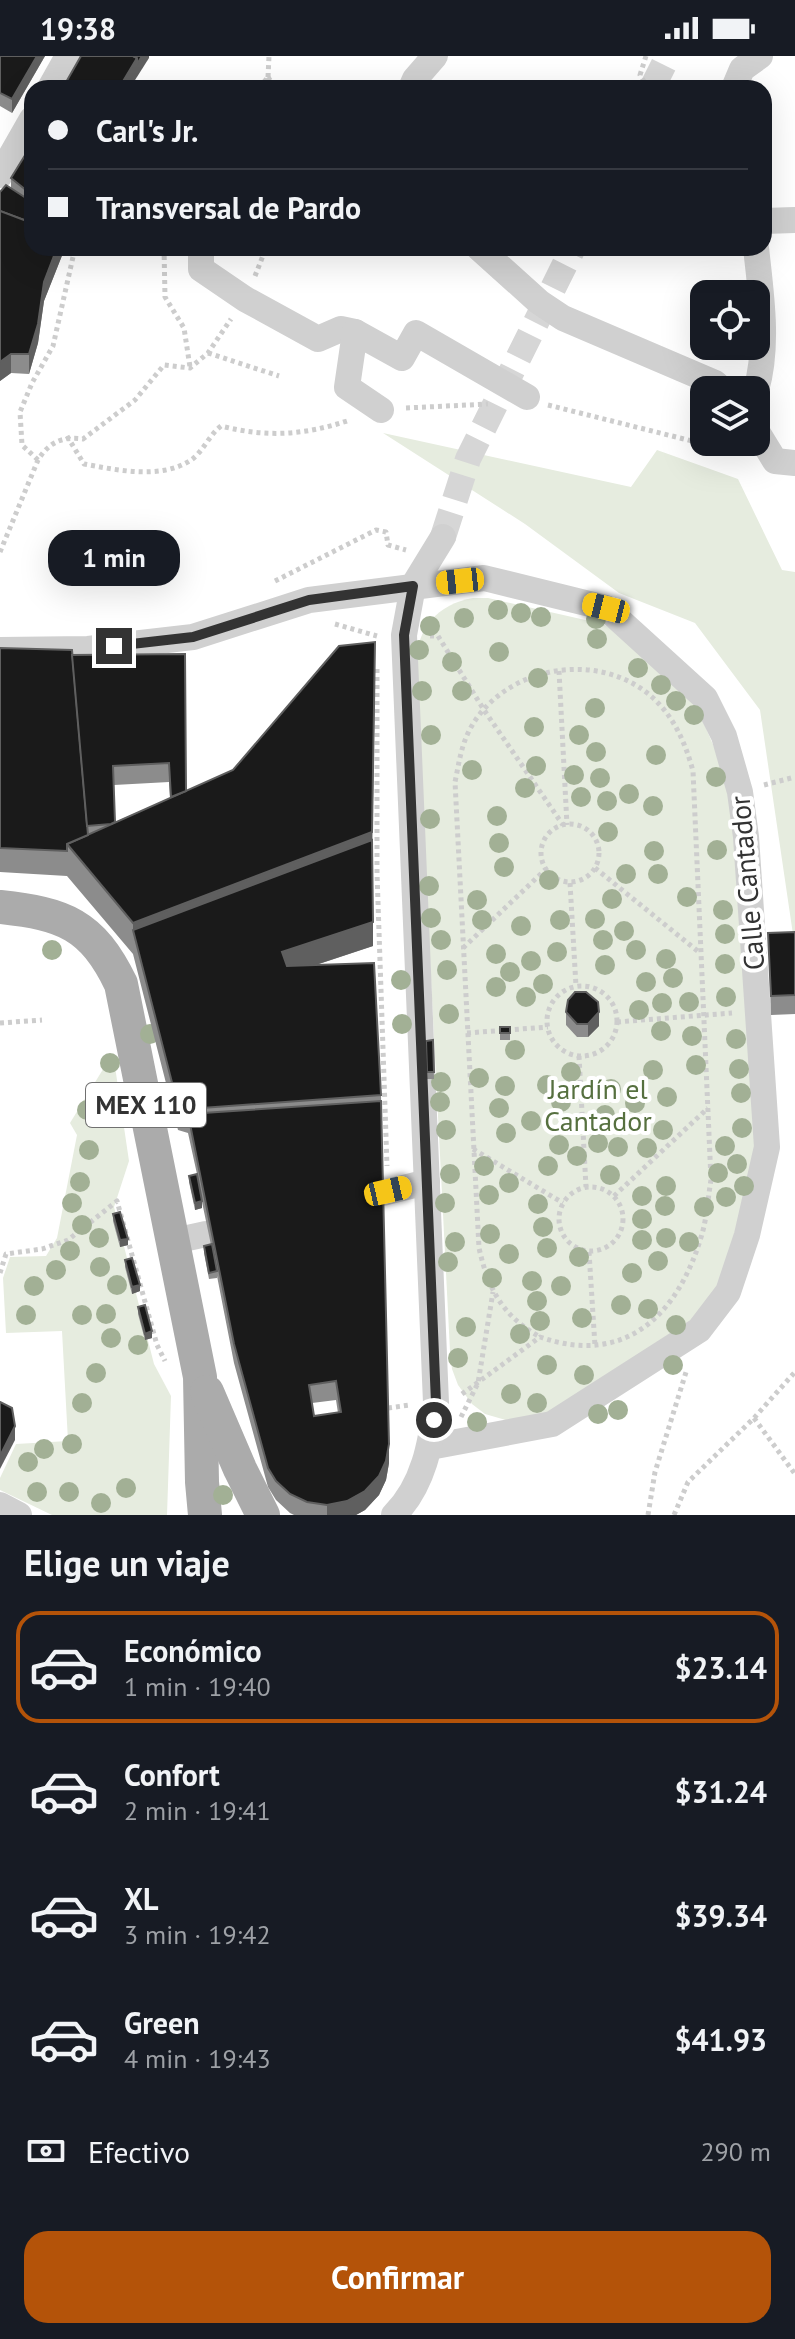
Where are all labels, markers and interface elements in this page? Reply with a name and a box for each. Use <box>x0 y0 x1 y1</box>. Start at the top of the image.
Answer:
text: 19:38 <box>40 9 116 48</box>
text: Carl's Jr. <box>96 111 198 150</box>
text: Transversal de Pardo <box>96 188 361 227</box>
map controls <box>690 280 770 456</box>
button: locate <box>690 280 770 360</box>
button: layers <box>690 376 770 456</box>
callout: 1 min <box>48 530 180 586</box>
text: 1 min <box>82 541 146 574</box>
car <box>435 567 485 595</box>
car <box>580 591 632 625</box>
route end <box>96 628 132 664</box>
street label: Calle Cantador <box>720 794 773 972</box>
park label: Jardín el Cantador <box>544 1070 652 1139</box>
road number: MEX 110 <box>86 1083 206 1127</box>
car <box>362 1174 414 1208</box>
route start <box>416 1402 452 1438</box>
text: Elige un viaje <box>24 1539 230 1586</box>
icon: car <box>28 1631 100 1703</box>
text: Económico <box>124 1631 262 1670</box>
text: $23.14 <box>675 1648 767 1687</box>
text: 1 min · 19:40 <box>124 1670 271 1703</box>
icon: car <box>28 1755 100 1827</box>
text: Confort <box>124 1755 220 1794</box>
text: $31.24 <box>675 1772 767 1811</box>
text: 2 min · 19:41 <box>124 1794 271 1827</box>
icon: car <box>28 1879 100 1951</box>
text: XL <box>124 1879 158 1918</box>
text: $39.34 <box>675 1896 767 1935</box>
text: 3 min · 19:42 <box>124 1918 271 1951</box>
icon: car <box>28 2003 100 2075</box>
text: Green <box>124 2003 199 2042</box>
text: $41.93 <box>675 2020 767 2059</box>
text: 4 min · 19:43 <box>124 2042 271 2075</box>
icon: cash <box>24 2129 68 2173</box>
text: Efectivo <box>88 2132 190 2171</box>
text: 290 m <box>700 2135 771 2168</box>
button: Confirmar <box>24 2231 771 2323</box>

